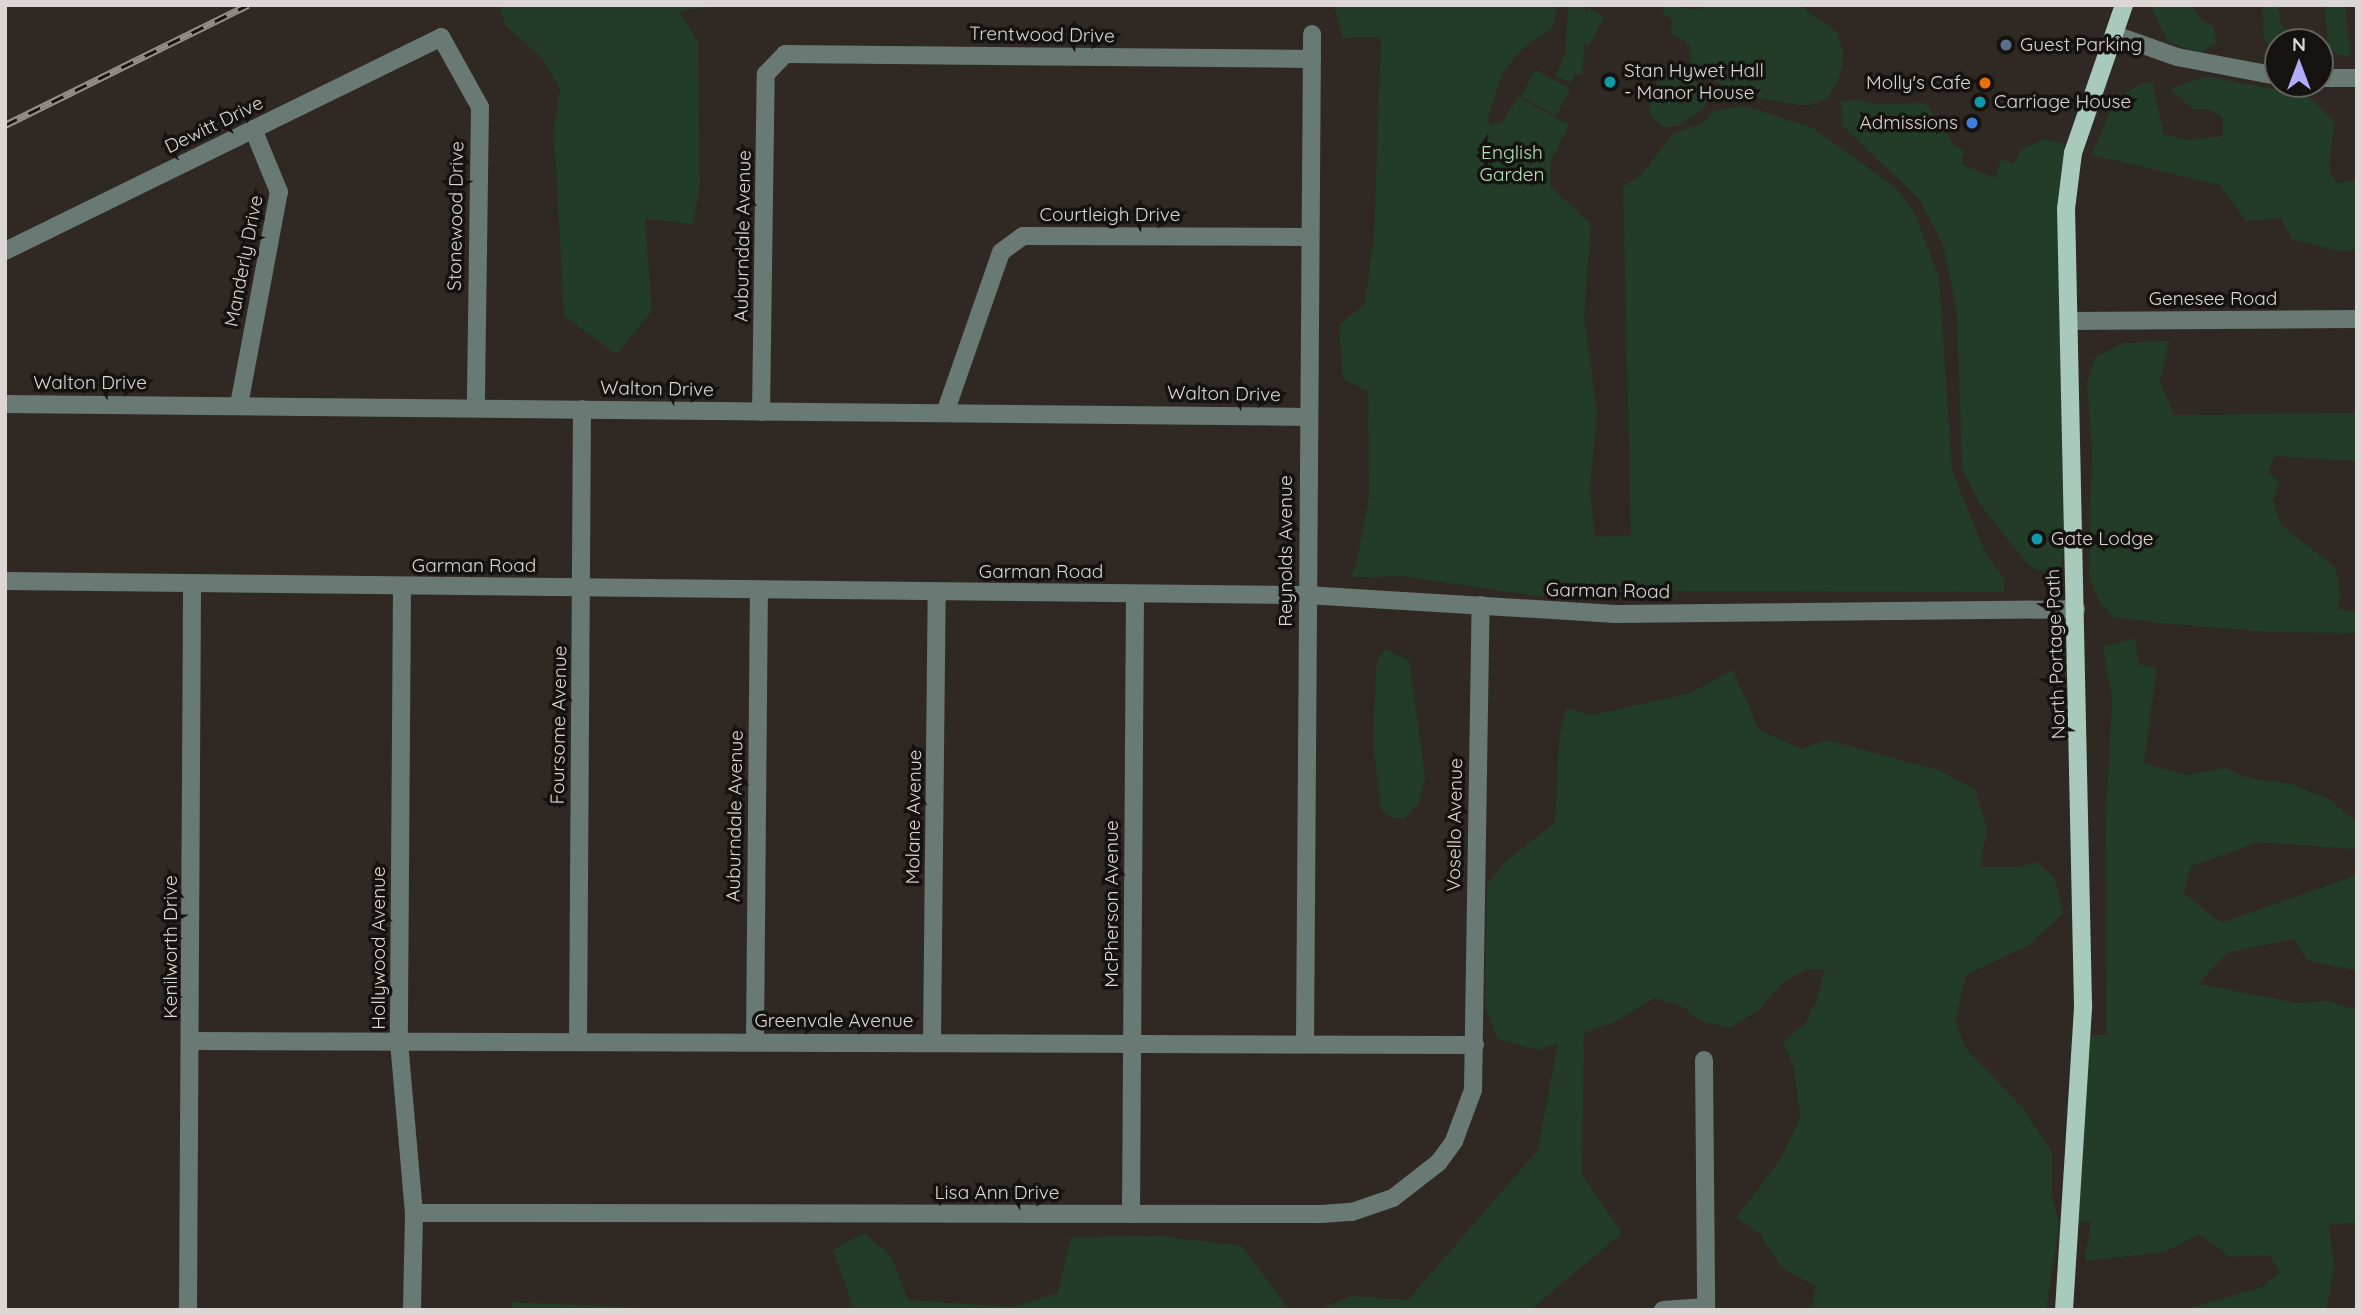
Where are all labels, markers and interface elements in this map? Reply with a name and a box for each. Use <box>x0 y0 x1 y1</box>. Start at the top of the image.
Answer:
street label: Trentwood Drive <box>969 22 1115 48</box>
north arrow <box>2264 28 2334 98</box>
text: N <box>2292 32 2306 56</box>
place label: Guest Parking <box>2020 34 2142 56</box>
marker: Guest Parking <box>1998 37 2014 53</box>
place label: Stan Hywet Hall - Manor House <box>1624 60 1764 104</box>
place label: Molly's Cafe <box>1866 72 1971 94</box>
marker: Stan Hywet Hall - Manor House <box>1602 74 1618 90</box>
marker: Molly's Cafe <box>1977 75 1993 91</box>
street label: Dewitt Drive <box>161 91 267 159</box>
place label: Carriage House <box>1994 91 2131 113</box>
marker: Carriage House <box>1972 94 1988 110</box>
place label: Admissions <box>1860 112 1958 134</box>
marker: Admissions <box>1964 115 1980 131</box>
street label: Stonewood Drive <box>443 141 469 291</box>
park label: English Garden <box>1479 142 1545 186</box>
street label: Auburndale Avenue <box>730 150 756 322</box>
street label: Manderly Drive <box>220 193 268 329</box>
street label: Courtleigh Drive <box>1040 204 1180 226</box>
street label: Genesee Road <box>2149 288 2277 310</box>
street label: Walton Drive <box>33 372 147 394</box>
street label: Walton Drive <box>600 377 714 401</box>
street label: Walton Drive <box>1167 382 1281 406</box>
street label: Reynolds Avenue <box>1275 475 1297 627</box>
place label: Gate Lodge <box>2051 528 2154 550</box>
marker: Gate Lodge <box>2029 531 2045 547</box>
street label: Garman Road <box>412 555 536 577</box>
street label: Garman Road <box>979 561 1103 583</box>
street label: North Portage Path <box>2042 569 2070 739</box>
street label: Garman Road <box>1546 579 1670 603</box>
street label: Foursome Avenue <box>546 645 572 805</box>
street label: Auburndale Avenue <box>722 730 748 902</box>
street label: Molane Avenue <box>901 749 927 885</box>
street label: Vosello Avenue <box>1442 758 1468 892</box>
street label: McPherson Avenue <box>1101 820 1123 988</box>
street label: Hollywood Avenue <box>368 866 390 1030</box>
street label: Kenilworth Drive <box>160 875 182 1019</box>
street label: Greenvale Avenue <box>754 1010 914 1032</box>
street label: Lisa Ann Drive <box>934 1182 1060 1204</box>

